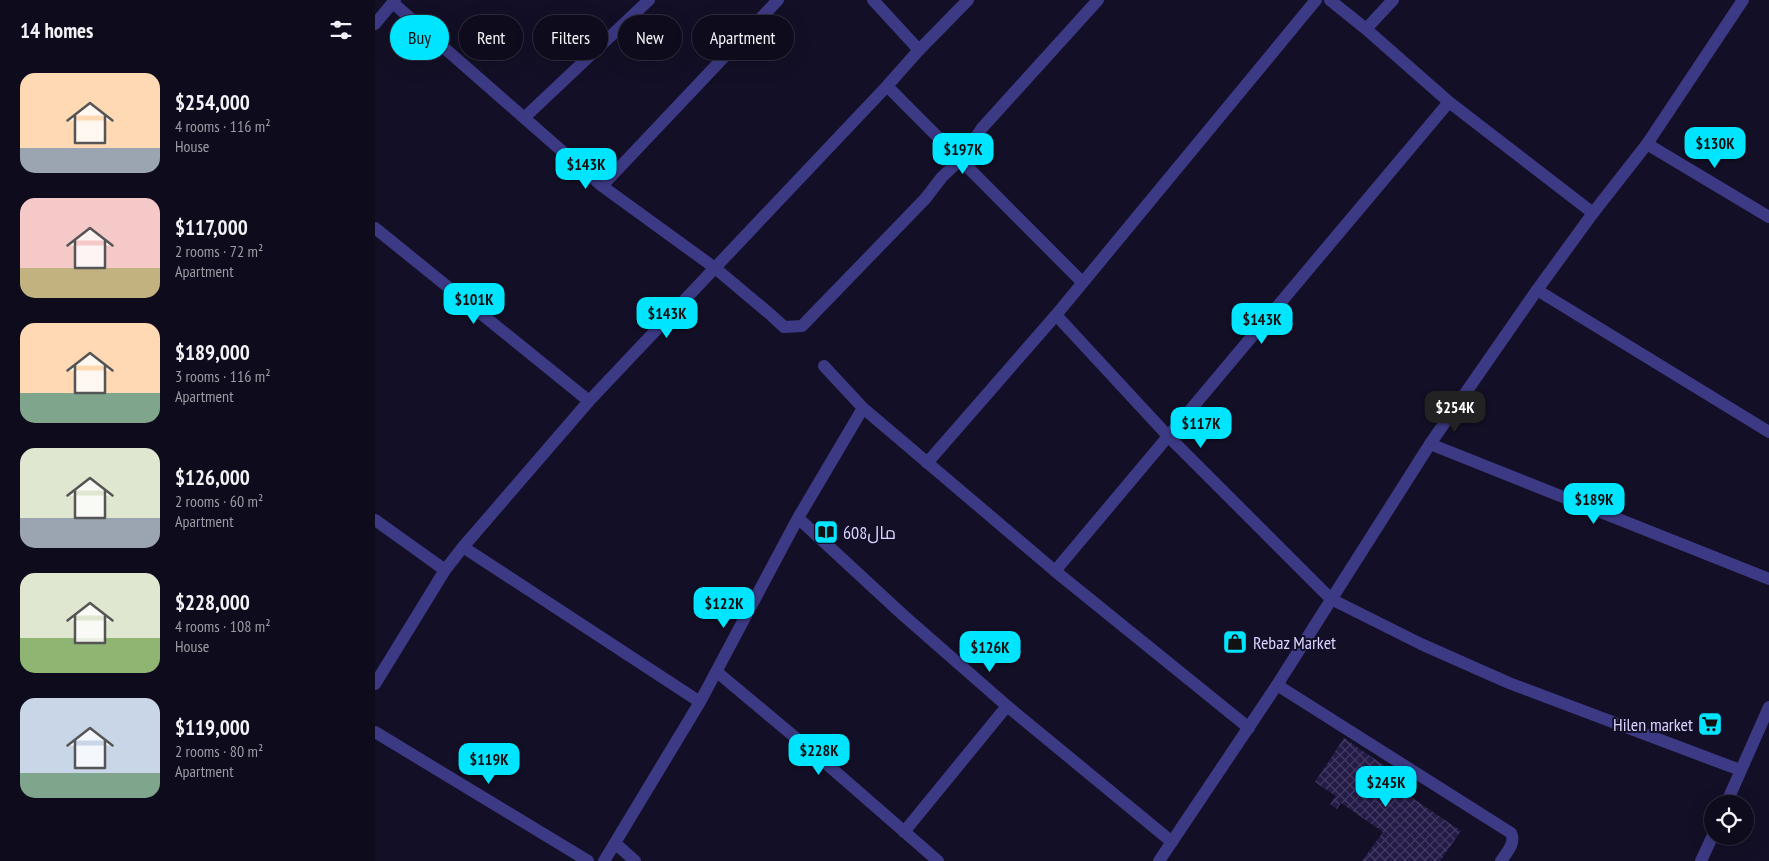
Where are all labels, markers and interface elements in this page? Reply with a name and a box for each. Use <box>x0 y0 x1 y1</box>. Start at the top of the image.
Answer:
chip: Buy <box>390 15 449 60</box>
chip: Rent <box>459 15 523 60</box>
chip: Filters <box>533 15 608 60</box>
chip: New <box>618 15 682 60</box>
chip: Apartment <box>692 15 794 60</box>
icon: filters <box>327 16 355 44</box>
text: 14 homes <box>20 17 93 44</box>
text: $254,000 <box>175 89 250 116</box>
icon: home <box>60 93 120 153</box>
text: 4 rooms · 116 m² <box>175 116 271 136</box>
pin: $130K <box>1680 126 1750 169</box>
pin: $197K <box>928 132 998 175</box>
text: $130K <box>1696 133 1734 153</box>
text: House <box>175 136 209 156</box>
text: $197K <box>944 139 982 159</box>
pin: $143K <box>551 148 621 190</box>
text: $143K <box>567 154 605 174</box>
text: $117,000 <box>175 214 248 241</box>
icon: home <box>60 218 120 278</box>
text: 2 rooms · 72 m² <box>175 241 263 261</box>
text: Apartment <box>175 261 234 281</box>
pin: $101K <box>439 282 509 325</box>
text: $101K <box>455 289 493 309</box>
pin: $143K <box>632 296 702 339</box>
pin: $143K <box>1227 302 1297 345</box>
text: $143K <box>648 303 686 323</box>
text: $143K <box>1243 309 1281 329</box>
text: $189,000 <box>175 339 250 366</box>
icon: home <box>60 343 120 403</box>
text: 3 rooms · 116 m² <box>175 366 271 386</box>
text: Apartment <box>175 386 234 406</box>
pin: $254K <box>1420 390 1490 433</box>
text: $254K <box>1436 397 1474 417</box>
pin: $117K <box>1166 406 1236 449</box>
text: $117K <box>1182 413 1220 433</box>
text: $126,000 <box>175 464 250 491</box>
icon: home <box>60 468 120 528</box>
pin: $189K <box>1559 482 1629 525</box>
text: $189K <box>1575 489 1613 509</box>
text: 2 rooms · 60 m² <box>175 491 263 511</box>
text: Apartment <box>175 511 234 531</box>
library icon: مال608 <box>813 519 839 545</box>
place label: مال608 <box>843 521 896 544</box>
pin: $122K <box>689 586 759 629</box>
text: $228,000 <box>175 589 250 616</box>
icon: home <box>60 593 120 653</box>
text: $122K <box>705 593 743 613</box>
text: 4 rooms · 108 m² <box>175 616 271 636</box>
shop icon: Rebaz Market <box>1222 629 1248 655</box>
pin: $126K <box>955 630 1025 673</box>
place label: Rebaz Market <box>1253 631 1336 654</box>
text: House <box>175 636 209 656</box>
text: $126K <box>971 637 1009 657</box>
supermarket icon: Hilen market <box>1697 711 1723 737</box>
place label: Hilen market <box>1613 713 1693 736</box>
text: $119,000 <box>175 714 250 741</box>
icon: home <box>60 718 120 778</box>
pin: $228K <box>784 734 854 776</box>
text: $228K <box>800 740 838 760</box>
text: 2 rooms · 80 m² <box>175 741 263 761</box>
pin: $119K <box>454 742 524 785</box>
text: $119K <box>470 749 508 769</box>
text: Apartment <box>175 761 234 781</box>
pin: $245K <box>1351 766 1421 808</box>
text: $245K <box>1367 772 1405 792</box>
map controls <box>1704 795 1754 845</box>
button: locate <box>1704 795 1754 845</box>

